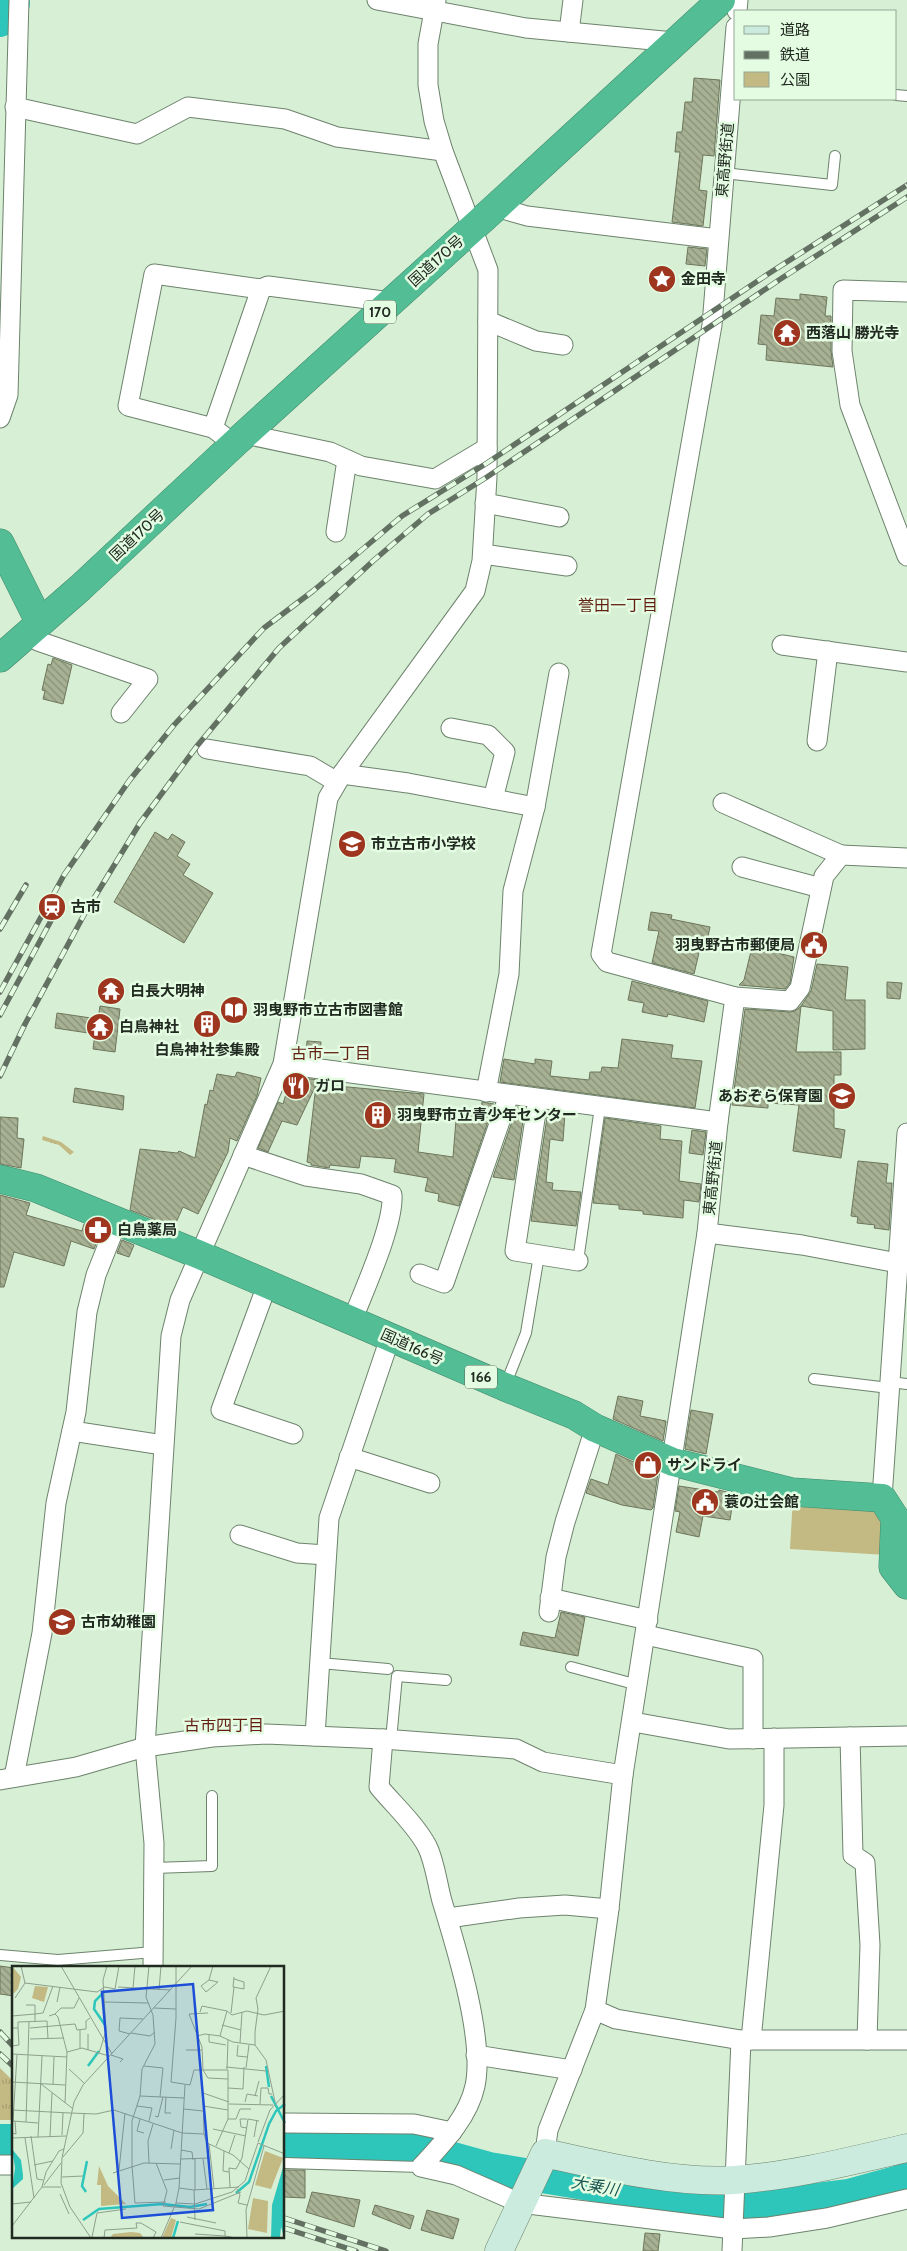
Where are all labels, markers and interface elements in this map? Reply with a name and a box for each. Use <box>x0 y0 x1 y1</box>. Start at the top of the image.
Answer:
legend <box>734 10 897 100</box>
text: 道路 <box>780 21 810 39</box>
text: 鉄道 <box>780 46 810 64</box>
text: 公園 <box>780 71 810 89</box>
street label: 東高野街道 <box>713 122 737 198</box>
street label: 国道170号 <box>405 232 467 290</box>
place icon: 金田寺 <box>647 264 677 294</box>
place label: 金田寺 <box>681 270 726 288</box>
road number: 170 <box>364 300 396 324</box>
temple icon: 西落山 勝光寺 <box>772 318 802 348</box>
place label: 西落山 勝光寺 <box>806 324 899 342</box>
street label: 国道170号 <box>106 505 168 565</box>
district label: 誉田一丁目 <box>578 596 658 615</box>
school or university icon: 市立古市小学校 <box>337 829 367 859</box>
place label: 市立古市小学校 <box>371 835 476 853</box>
station icon: 古市 <box>37 892 67 922</box>
place label: 古市 <box>71 898 101 916</box>
public building icon: 羽曳野古市郵便局 <box>799 930 829 960</box>
place label: 羽曳野古市郵便局 <box>675 936 795 954</box>
temple icon: 白長大明神 <box>96 976 126 1006</box>
place label: 白長大明神 <box>130 982 205 1000</box>
library icon: 羽曳野市立古市図書館 <box>219 995 249 1025</box>
place label: 羽曳野市立古市図書館 <box>253 1001 403 1019</box>
building icon: 白鳥神社参集殿 <box>192 1009 222 1039</box>
temple icon: 白鳥神社 <box>85 1012 115 1042</box>
place label: 白鳥神社 <box>119 1018 179 1036</box>
place label: 白鳥神社参集殿 <box>154 1041 260 1059</box>
district label: 古市一丁目 <box>291 1044 371 1063</box>
restaurant icon: ガロ <box>281 1071 311 1101</box>
place label: ガロ <box>315 1077 345 1095</box>
school or university icon: あおぞら保育園 <box>827 1081 857 1111</box>
place label: あおぞら保育園 <box>718 1087 823 1105</box>
building icon: 羽曳野市立青少年センター <box>363 1100 393 1130</box>
place label: 羽曳野市立青少年センター <box>397 1106 577 1124</box>
street label: 東高野街道 <box>700 1140 726 1216</box>
pharmacy icon: 白鳥薬局 <box>83 1215 113 1245</box>
place label: 白鳥薬局 <box>117 1221 177 1239</box>
street label: 国道166号 <box>378 1325 446 1369</box>
road number: 166 <box>465 1365 497 1388</box>
shop icon: サンドライ <box>633 1450 663 1480</box>
place label: サンドライ <box>667 1456 742 1474</box>
public building icon: 蓑の辻会館 <box>690 1487 720 1517</box>
place label: 蓑の辻会館 <box>724 1493 799 1511</box>
school or university icon: 古市幼稚園 <box>47 1607 77 1637</box>
place label: 古市幼稚園 <box>81 1613 156 1631</box>
district label: 古市四丁目 <box>184 1716 264 1735</box>
inset map <box>12 1966 285 2238</box>
water label: 大乗川 <box>570 2172 622 2200</box>

